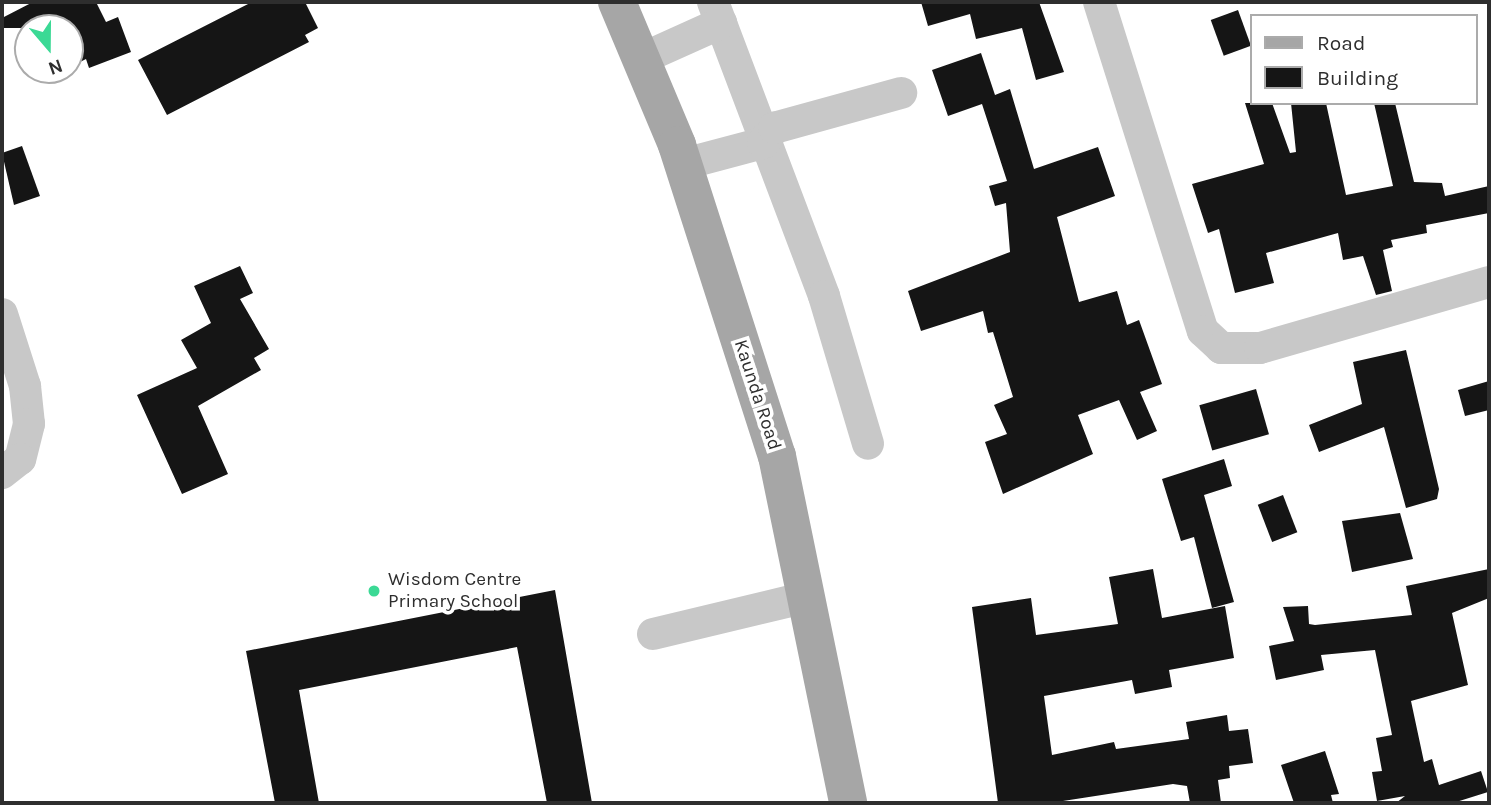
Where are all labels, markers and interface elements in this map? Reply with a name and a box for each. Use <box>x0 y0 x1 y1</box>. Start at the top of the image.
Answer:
north arrow <box>14 14 84 84</box>
legend <box>1250 14 1477 105</box>
text: Road <box>1317 31 1365 55</box>
text: N <box>45 54 66 80</box>
text: Building <box>1317 66 1398 90</box>
street label: Kaunda Road <box>728 337 786 453</box>
place label: Wisdom Centre Primary School <box>388 569 521 613</box>
marker: Wisdom Centre Primary School <box>366 583 382 599</box>

